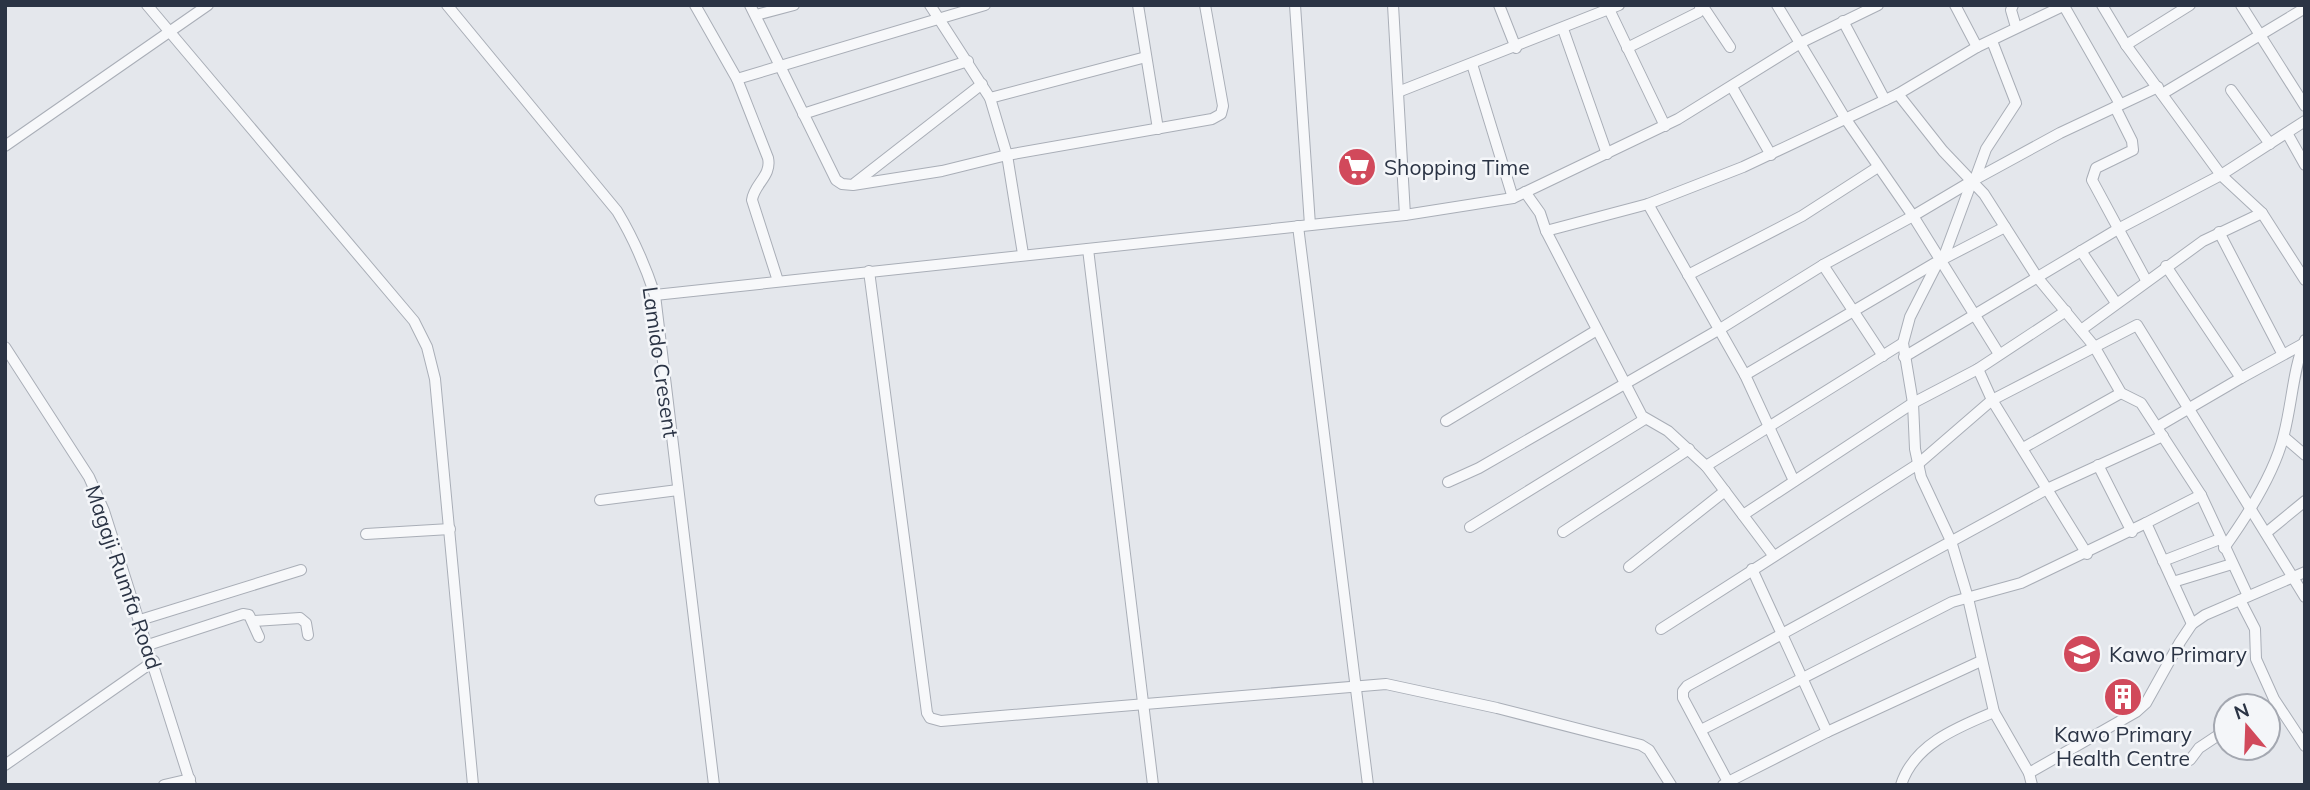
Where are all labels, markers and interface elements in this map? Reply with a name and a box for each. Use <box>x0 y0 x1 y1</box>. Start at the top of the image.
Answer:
supermarket icon: Shopping Time <box>1336 146 1378 188</box>
place label: Shopping Time <box>1384 154 1530 180</box>
street label: Lamido Cresent <box>638 285 684 439</box>
street label: Magaji Rumfa Road <box>80 482 168 672</box>
school or university icon: Kawo Primary <box>2061 633 2103 675</box>
place label: Kawo Primary <box>2109 641 2247 667</box>
building icon: Kawo Primary Health Centre <box>2102 676 2144 718</box>
north arrow <box>2212 692 2282 762</box>
text: N <box>2231 697 2252 725</box>
place label: Kawo Primary Health Centre <box>2054 721 2192 771</box>

